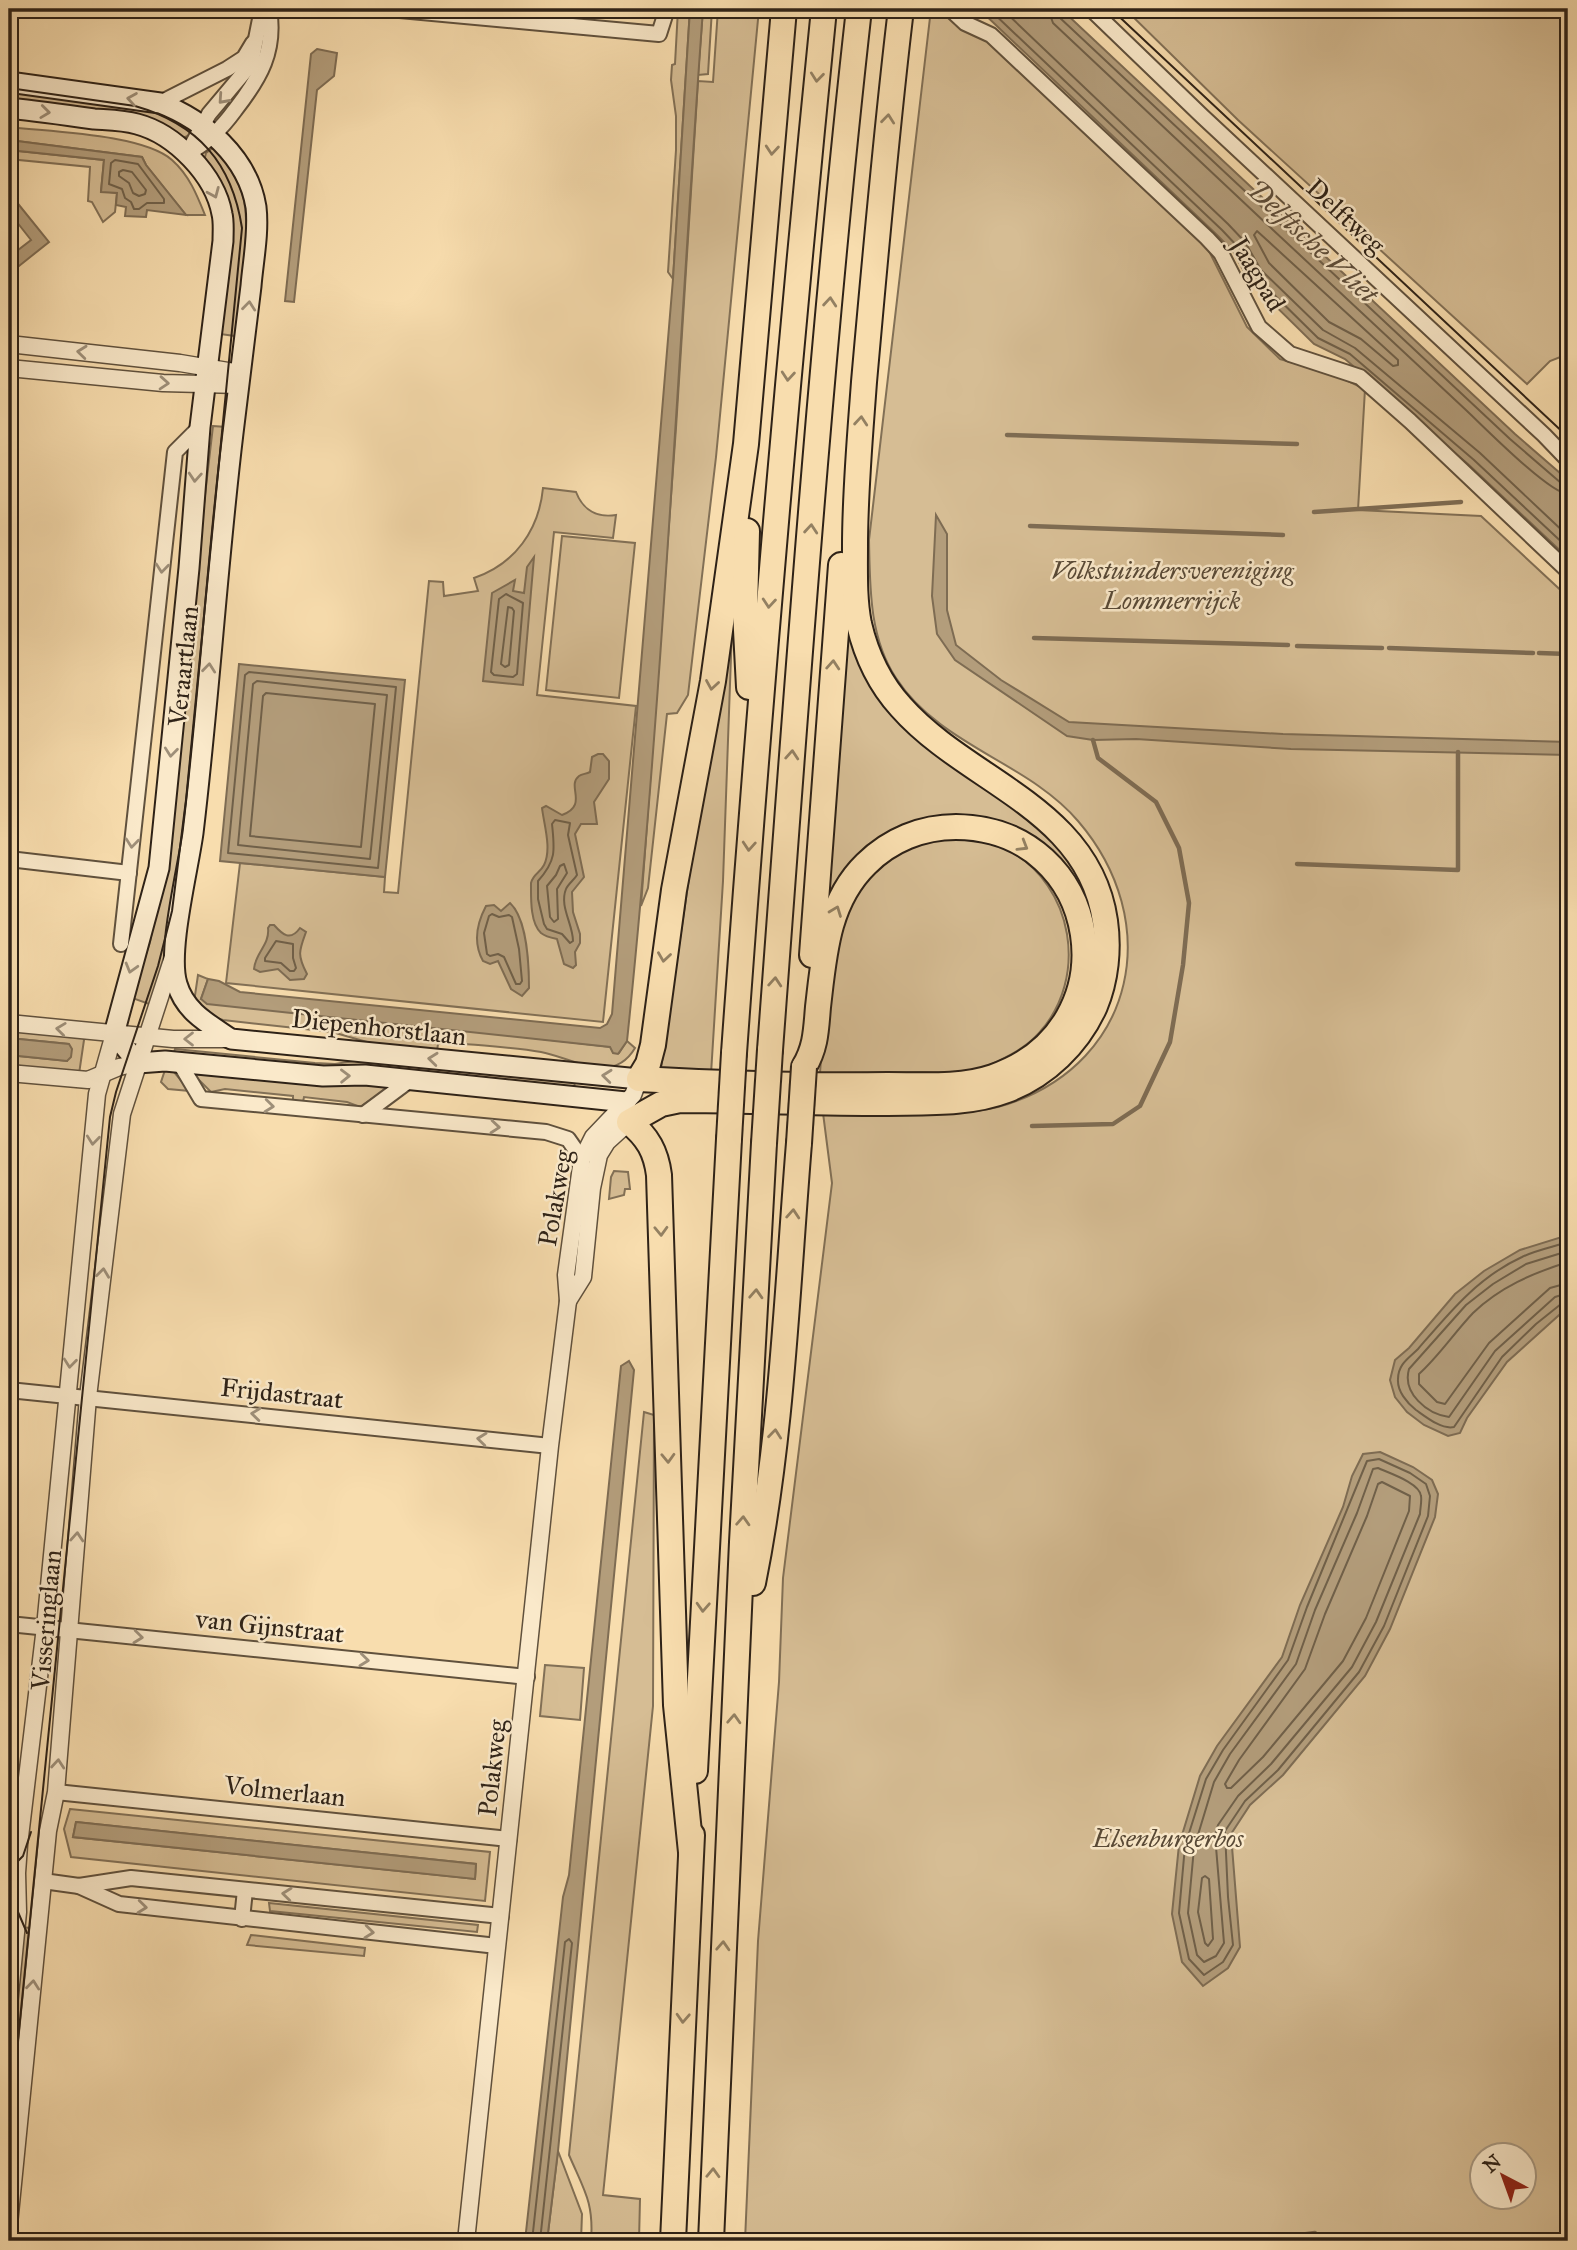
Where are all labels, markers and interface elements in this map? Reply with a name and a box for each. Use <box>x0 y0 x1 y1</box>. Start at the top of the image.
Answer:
one-way arrow <box>810 71 825 82</box>
one-way arrow <box>219 90 231 103</box>
one-way arrow <box>126 92 137 107</box>
one-way arrow <box>39 105 51 120</box>
one-way arrow <box>880 113 895 124</box>
one-way arrow <box>765 145 780 156</box>
water label: Delftsche Vliet <box>1240 172 1387 312</box>
street label: Delftweg <box>1300 172 1393 261</box>
one-way arrow <box>206 187 220 199</box>
street label: Jaagpad <box>1222 228 1293 317</box>
one-way arrow <box>822 296 837 307</box>
one-way arrow <box>241 300 256 311</box>
one-way arrow <box>76 345 88 360</box>
one-way arrow <box>781 371 796 382</box>
one-way arrow <box>158 375 169 390</box>
one-way arrow <box>853 415 868 426</box>
one-way arrow <box>188 471 203 482</box>
one-way arrow <box>803 523 818 534</box>
park label: Volkstuindersvereniging Lommerrijck <box>1051 554 1295 616</box>
one-way arrow <box>155 563 170 574</box>
one-way arrow <box>762 598 777 609</box>
street label: Veraartlaan <box>161 604 205 729</box>
one-way arrow <box>825 660 840 671</box>
one-way arrow <box>201 663 216 674</box>
one-way arrow <box>705 679 720 691</box>
one-way arrow <box>164 747 179 758</box>
one-way arrow <box>784 749 799 760</box>
one-way arrow <box>125 837 140 849</box>
one-way arrow <box>1016 837 1029 850</box>
one-way arrow <box>742 841 757 852</box>
one-way arrow <box>828 906 842 918</box>
one-way arrow <box>657 951 672 963</box>
one-way arrow <box>124 962 139 974</box>
one-way arrow <box>768 976 783 987</box>
street label: Diepenhorstlaan <box>290 1002 468 1052</box>
one-way arrow <box>55 1022 67 1037</box>
one-way arrow <box>183 1031 194 1047</box>
one-way arrow <box>427 1051 439 1066</box>
one-way arrow <box>340 1068 351 1084</box>
one-way arrow <box>601 1069 612 1084</box>
one-way arrow <box>263 1098 274 1113</box>
one-way arrow <box>489 1120 501 1135</box>
one-way arrow <box>86 1135 101 1146</box>
street label: Polakweg <box>531 1146 579 1249</box>
one-way arrow <box>785 1209 800 1220</box>
one-way arrow <box>654 1226 669 1237</box>
one-way arrow <box>95 1267 110 1278</box>
one-way arrow <box>748 1288 763 1299</box>
one-way arrow <box>63 1357 78 1369</box>
street label: Frijdastraat <box>219 1371 345 1415</box>
one-way arrow <box>250 1407 262 1422</box>
one-way arrow <box>767 1429 782 1440</box>
one-way arrow <box>476 1432 487 1447</box>
one-way arrow <box>660 1453 676 1464</box>
one-way arrow <box>736 1516 751 1527</box>
one-way arrow <box>69 1531 84 1542</box>
street label: Visseringlaan <box>24 1548 68 1693</box>
one-way arrow <box>696 1601 711 1612</box>
street label: van Gijnstraat <box>193 1602 346 1650</box>
one-way arrow <box>132 1630 144 1645</box>
one-way arrow <box>359 1652 370 1667</box>
one-way arrow <box>726 1713 741 1724</box>
street label: Polakweg <box>471 1717 513 1818</box>
one-way arrow <box>50 1758 65 1769</box>
street label: Volmerlaan <box>222 1769 347 1813</box>
park label: Elsenburgerbos <box>1092 1822 1244 1854</box>
one-way arrow <box>281 1887 292 1902</box>
one-way arrow <box>137 1899 148 1914</box>
one-way arrow <box>363 1924 374 1939</box>
one-way arrow <box>716 1940 731 1951</box>
one-way arrow <box>25 1979 40 1990</box>
one-way arrow <box>676 2013 691 2024</box>
north arrow <box>1468 2142 1538 2212</box>
text: N <box>1479 2150 1506 2178</box>
one-way arrow <box>706 2167 721 2178</box>

